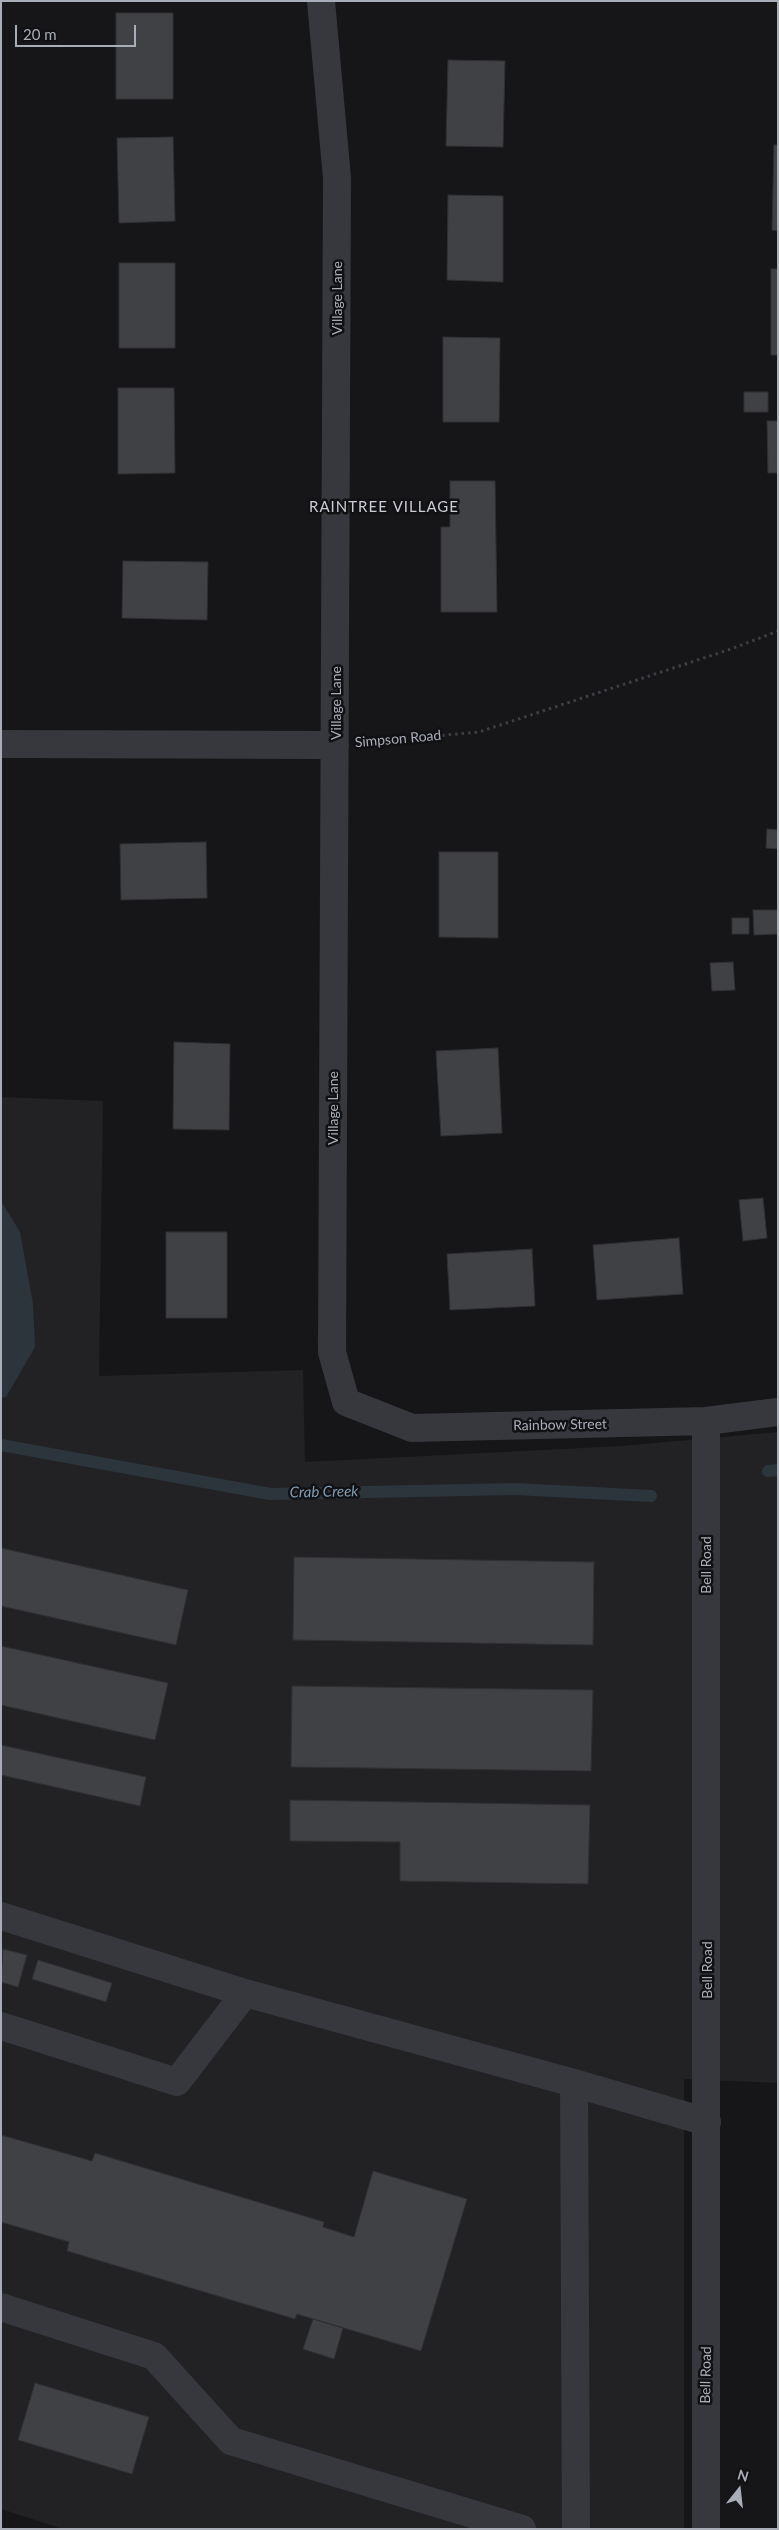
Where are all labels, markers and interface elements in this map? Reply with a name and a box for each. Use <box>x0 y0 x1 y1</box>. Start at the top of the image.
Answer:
scale bar <box>18 15 139 47</box>
text: 20 m <box>23 25 57 43</box>
street label: Village Lane <box>329 261 345 335</box>
district label: RAINTREE VILLAGE <box>307 498 461 516</box>
street label: Village Lane <box>328 666 344 740</box>
street label: Simpson Road <box>354 727 442 751</box>
street label: Village Lane <box>325 1071 341 1145</box>
street label: Rainbow Street <box>513 1416 607 1434</box>
water label: Crab Creek <box>290 1482 358 1502</box>
street label: Bell Road <box>698 1536 714 1594</box>
street label: Bell Road <box>699 1941 715 1999</box>
street label: Bell Road <box>697 2346 715 2404</box>
north arrow <box>714 2465 764 2515</box>
text: N <box>736 2465 751 2485</box>

